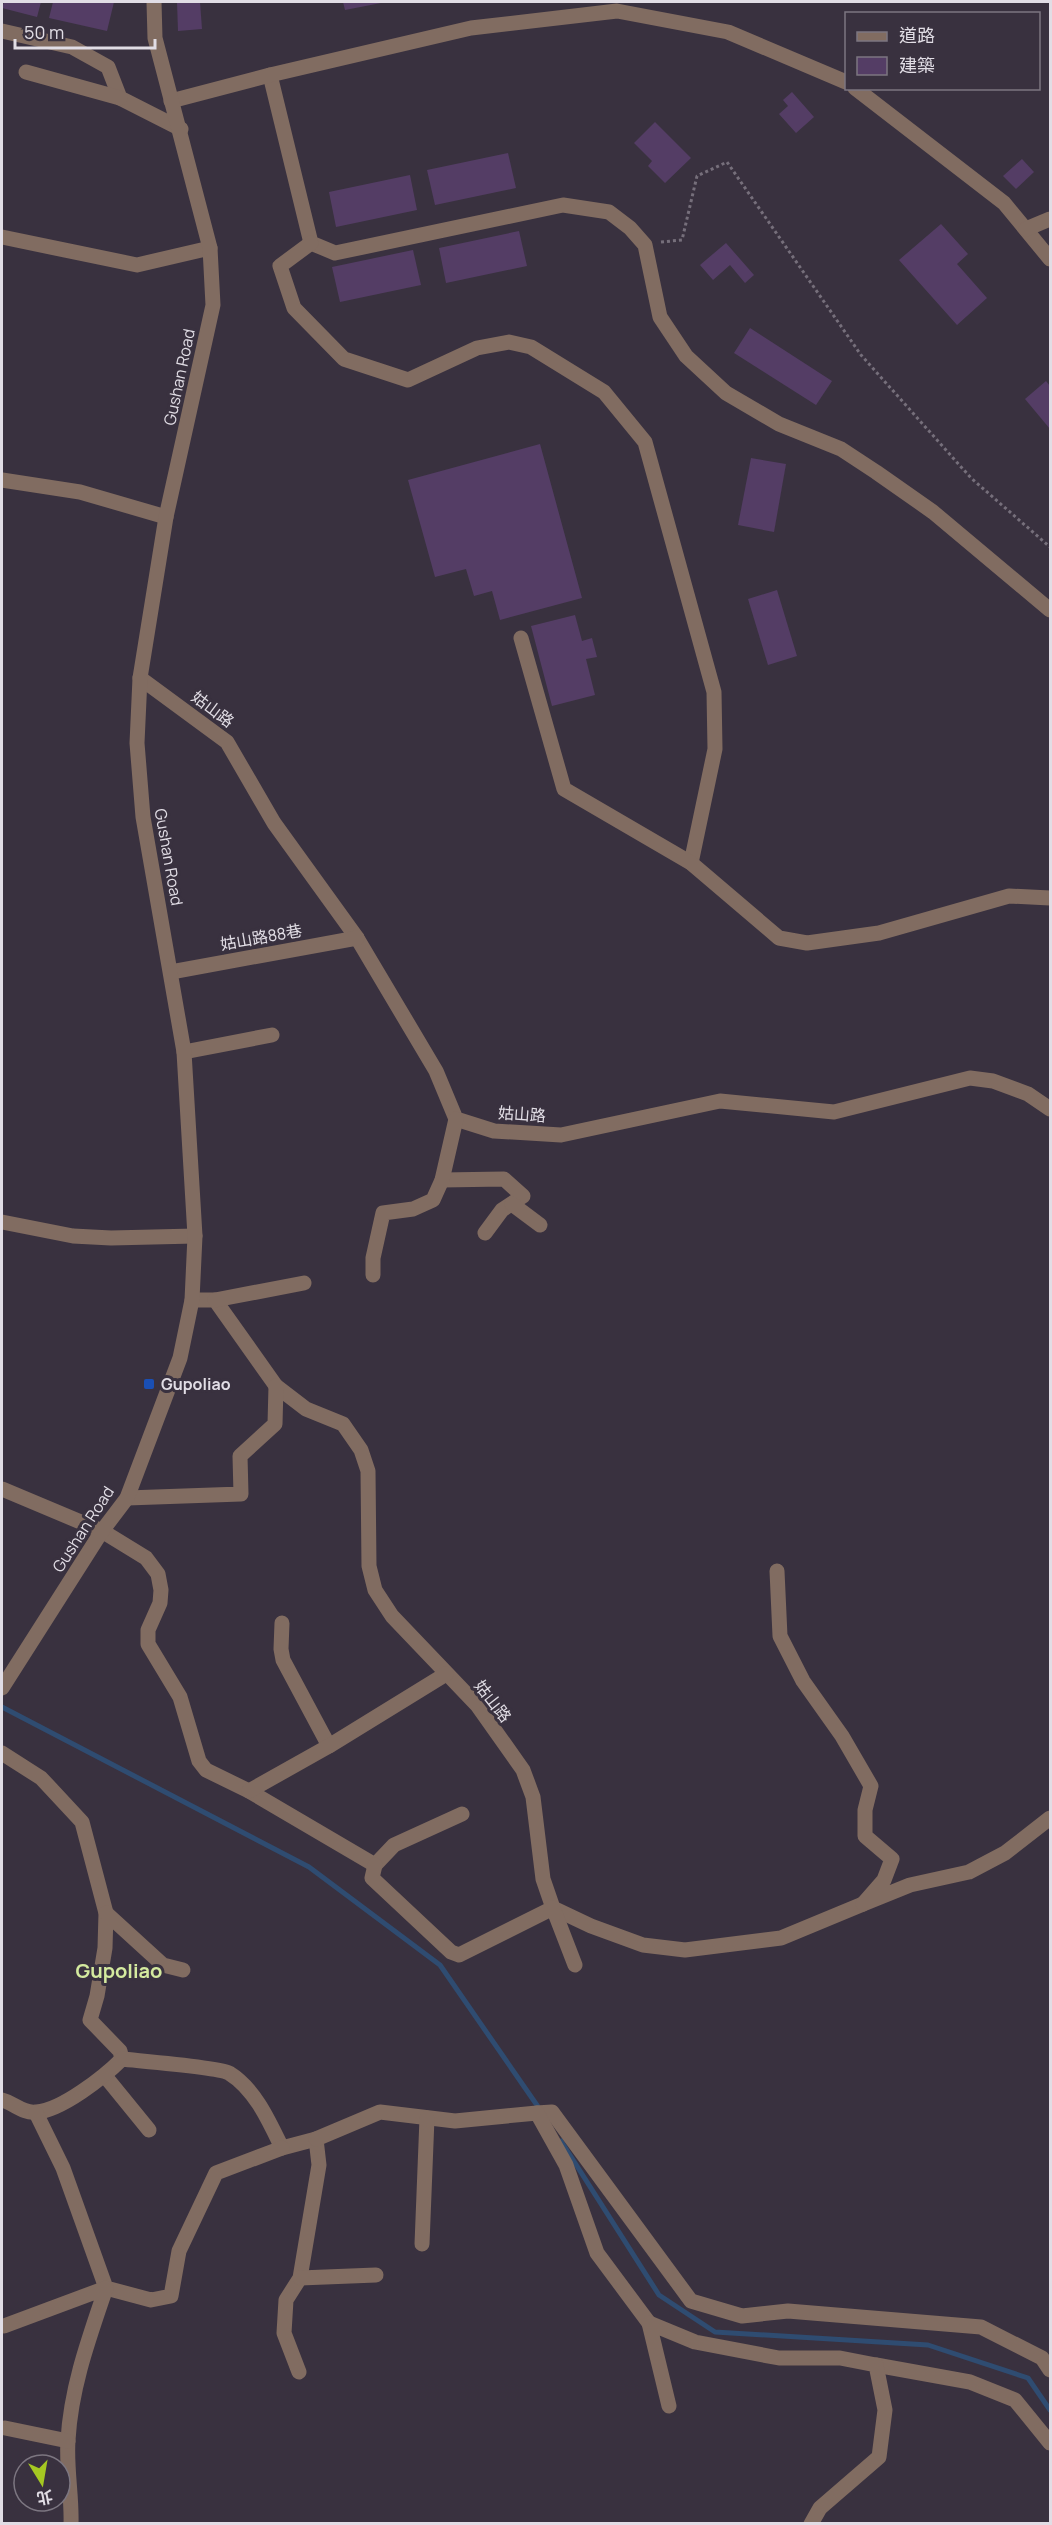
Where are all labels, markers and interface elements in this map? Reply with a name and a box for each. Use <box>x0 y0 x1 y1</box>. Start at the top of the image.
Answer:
scale bar <box>15 12 154 50</box>
legend <box>845 12 1040 90</box>
text: 50 m <box>24 20 64 44</box>
text: 道路 <box>899 23 935 47</box>
text: 建築 <box>899 53 935 77</box>
street label: Gushan Road <box>158 327 200 427</box>
street label: 姑山路 <box>187 686 239 732</box>
street label: Gushan Road <box>150 807 188 907</box>
street label: 姑山路88巷 <box>218 919 304 955</box>
street label: 姑山路 <box>497 1101 547 1127</box>
place label: Gupoliao <box>161 1373 231 1395</box>
marker: Gupoliao <box>142 1377 156 1391</box>
street label: Gushan Road <box>47 1482 119 1576</box>
street label: 姑山路 <box>470 1675 516 1727</box>
district label: Gupoliao <box>76 1957 162 1984</box>
north arrow <box>12 2453 72 2513</box>
text: 北 <box>35 2485 55 2510</box>

